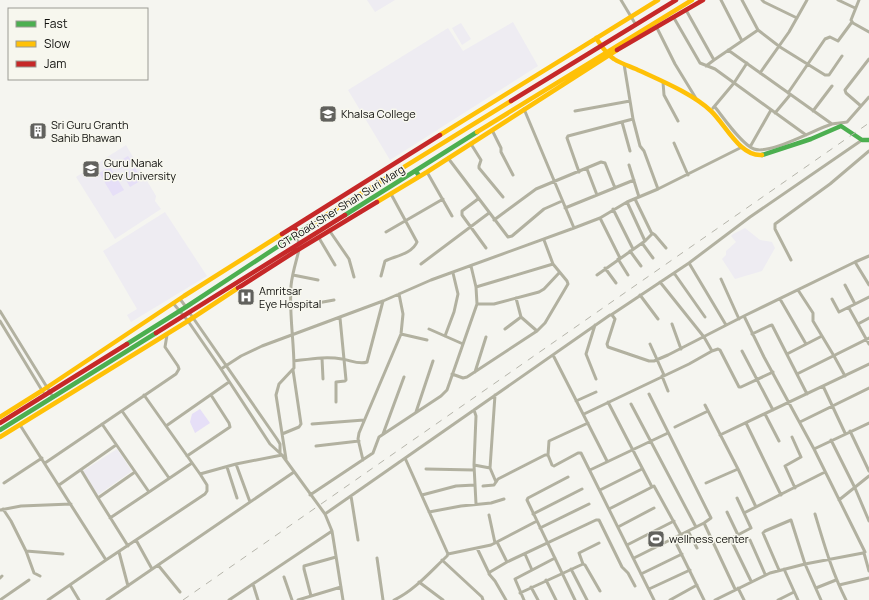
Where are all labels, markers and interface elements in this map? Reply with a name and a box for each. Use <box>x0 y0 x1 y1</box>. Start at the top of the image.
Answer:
legend <box>8 8 148 80</box>
text: Fast <box>44 15 68 32</box>
text: Slow <box>44 35 70 52</box>
text: Jam <box>44 55 66 72</box>
school or university icon: Khalsa College <box>318 104 338 124</box>
place label: Khalsa College <box>341 106 416 121</box>
place label: Sri Guru Granth Sahib Bhawan <box>51 117 129 145</box>
building icon: Sri Guru Granth Sahib Bhawan <box>28 121 48 141</box>
place label: Guru Nanak Dev University <box>104 155 176 183</box>
school or university icon: Guru Nanak Dev University <box>81 159 101 179</box>
street label: GT Road;Sher Shah Suri Marg <box>274 161 407 252</box>
place label: Amritsar Eye Hospital <box>259 283 321 311</box>
hospital icon: Amritsar Eye Hospital <box>236 287 256 307</box>
sports icon: wellness center <box>646 529 666 549</box>
place label: wellness center <box>669 531 749 546</box>

